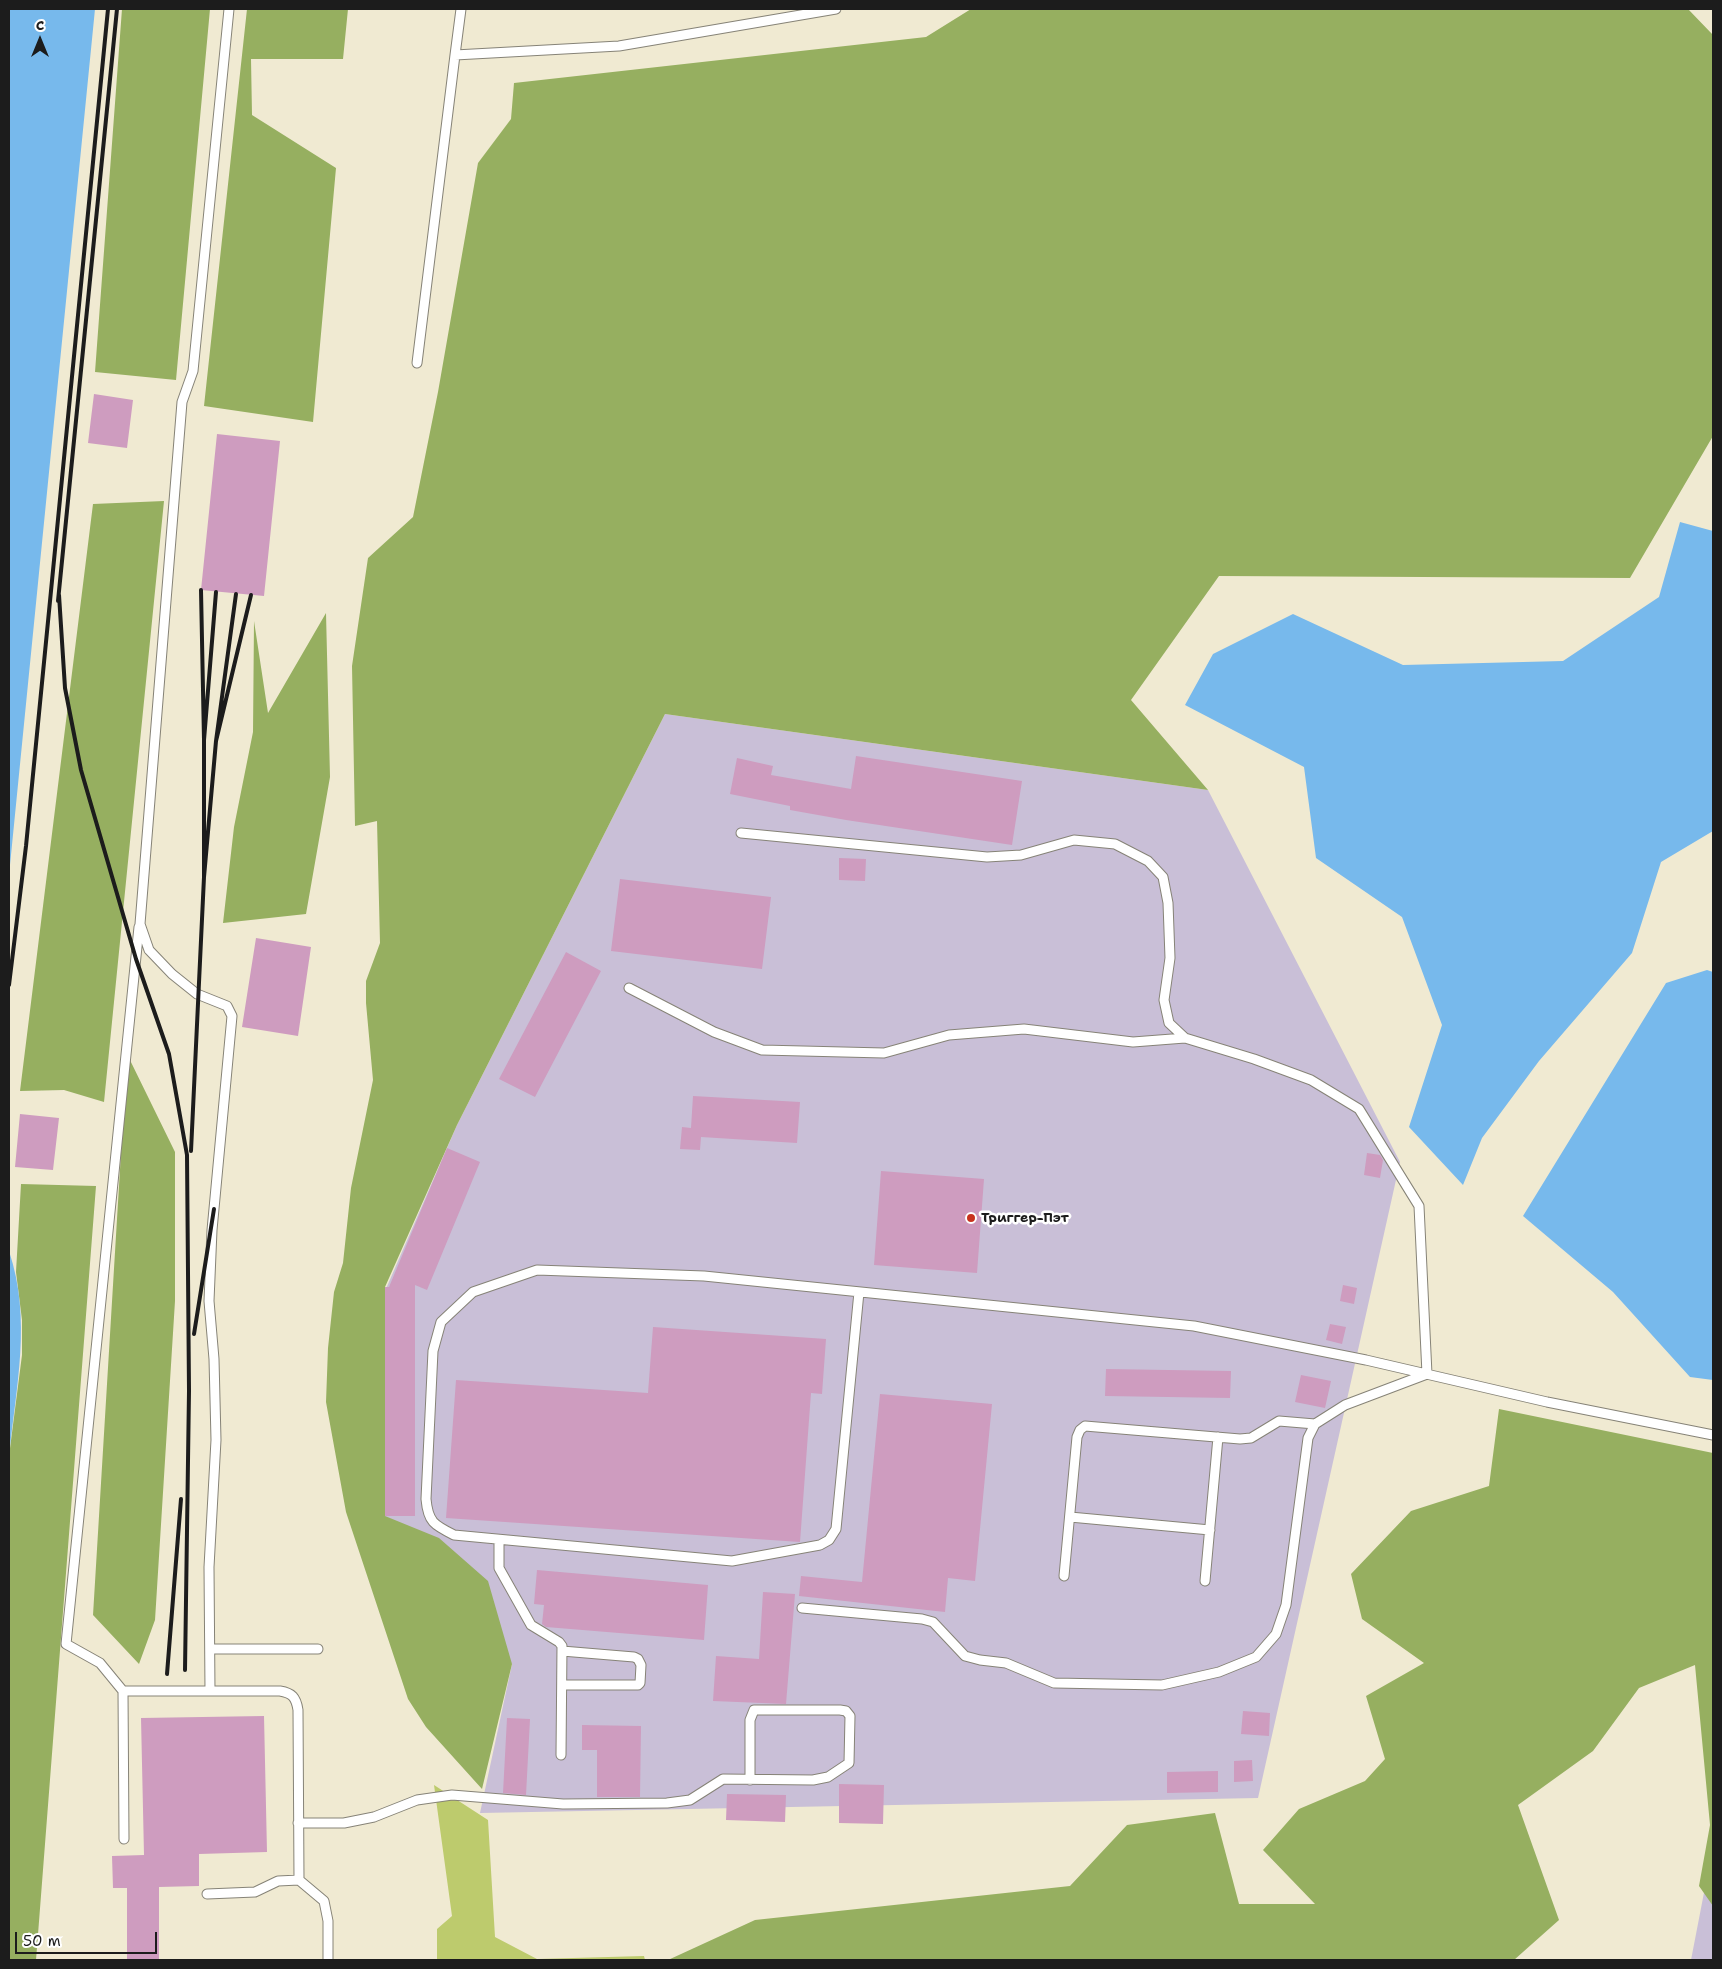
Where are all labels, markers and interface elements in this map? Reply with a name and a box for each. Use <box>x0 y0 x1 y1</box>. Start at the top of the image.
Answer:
north arrow <box>15 15 65 65</box>
text: С <box>36 16 44 34</box>
place label: Триггер-Пэт <box>981 1210 1069 1226</box>
marker: Триггер-Пэт <box>965 1212 977 1224</box>
scale bar <box>18 1922 160 1954</box>
text: 50 m <box>23 1931 61 1951</box>

